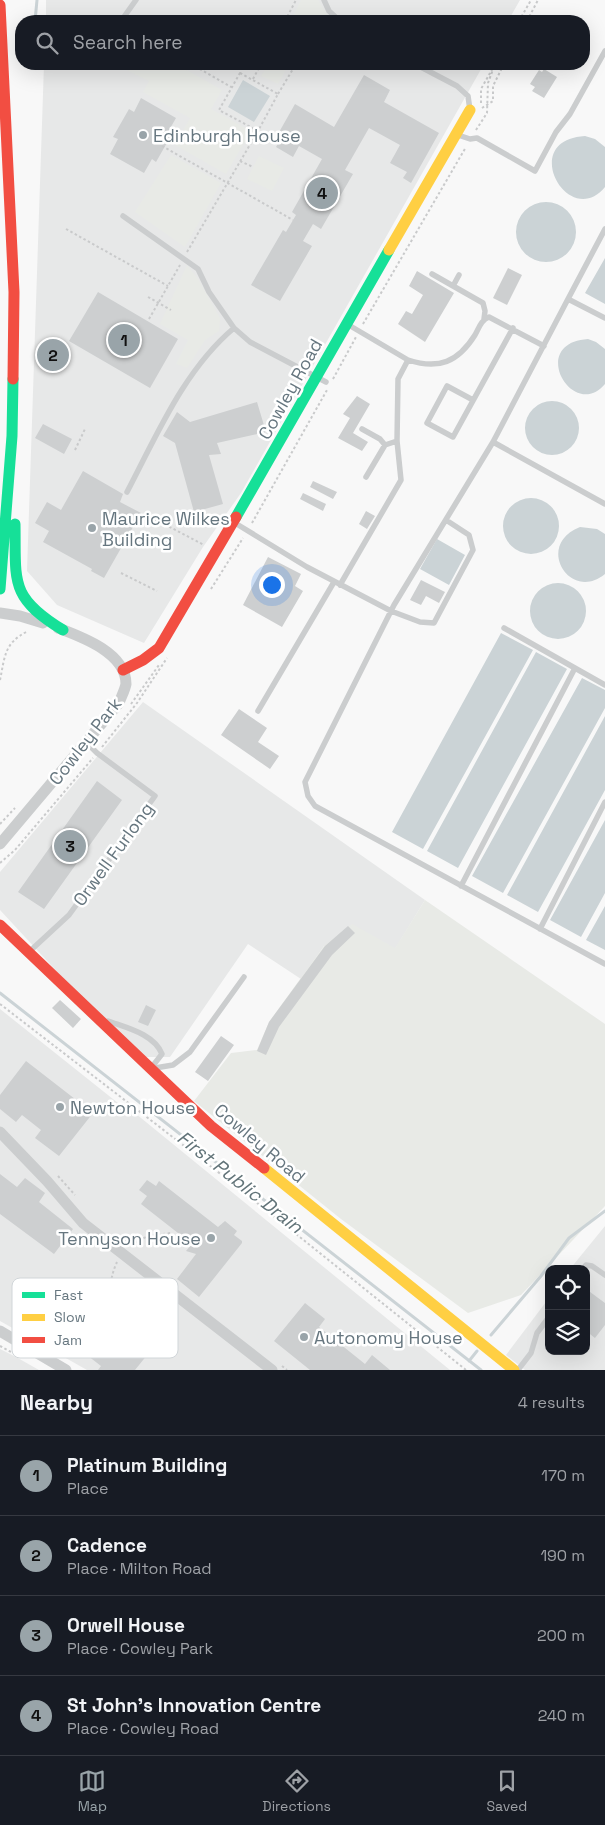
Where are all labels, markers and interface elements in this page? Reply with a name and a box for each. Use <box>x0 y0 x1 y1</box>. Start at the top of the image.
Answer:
search box <box>15 15 590 70</box>
icon: search <box>33 29 61 57</box>
text: Search here <box>73 30 183 55</box>
place label: Edinburgh House <box>153 124 301 147</box>
marker: Edinburgh House <box>137 129 149 141</box>
pin: 4 <box>306 174 338 212</box>
pin: 1 <box>108 321 140 359</box>
street label: Cowley Road <box>253 335 327 443</box>
pin: 2 <box>37 336 69 374</box>
place label: Maurice Wilkes Building <box>102 507 230 551</box>
marker: Maurice Wilkes Building <box>86 522 98 534</box>
your location <box>259 572 285 598</box>
street label: Cowley Park <box>44 692 127 789</box>
street label: Orwell Furlong <box>68 798 158 910</box>
pin: 3 <box>54 827 86 865</box>
place label: Newton House <box>70 1096 196 1119</box>
street label: Cowley Road <box>210 1098 310 1188</box>
marker: Newton House <box>54 1101 66 1113</box>
water label: First Public Drain <box>172 1125 308 1239</box>
place label: Tennyson House <box>58 1227 201 1250</box>
marker: Tennyson House <box>205 1232 217 1244</box>
map controls <box>545 1265 590 1355</box>
button: locate <box>545 1265 590 1310</box>
legend <box>12 1278 178 1358</box>
text: Fast <box>54 1286 83 1304</box>
text: Slow <box>54 1308 86 1326</box>
button: layers <box>545 1310 590 1355</box>
place label: Autonomy House <box>314 1326 463 1349</box>
text: Jam <box>54 1331 82 1349</box>
marker: Autonomy House <box>298 1331 310 1343</box>
text: Nearby <box>20 1389 93 1416</box>
text: 4 results <box>518 1392 585 1413</box>
text: Platinum Building <box>67 1453 227 1478</box>
text: 1 <box>32 1465 40 1486</box>
text: 170 m <box>541 1465 585 1486</box>
text: Place <box>67 1478 109 1499</box>
text: Cadence <box>67 1533 147 1558</box>
text: 2 <box>31 1545 41 1566</box>
text: 190 m <box>540 1545 585 1566</box>
text: Place · Milton Road <box>67 1558 212 1579</box>
text: Orwell House <box>67 1613 185 1638</box>
text: 3 <box>31 1625 41 1646</box>
text: 200 m <box>537 1625 585 1646</box>
text: Place · Cowley Park <box>67 1638 213 1659</box>
text: St John's Innovation Centre <box>67 1693 321 1718</box>
text: 4 <box>31 1705 41 1726</box>
text: 240 m <box>538 1705 585 1726</box>
text: Place · Cowley Road <box>67 1718 219 1739</box>
tab: Map <box>78 1767 107 1815</box>
tab: Directions <box>262 1767 331 1815</box>
tab: Saved <box>486 1767 527 1815</box>

